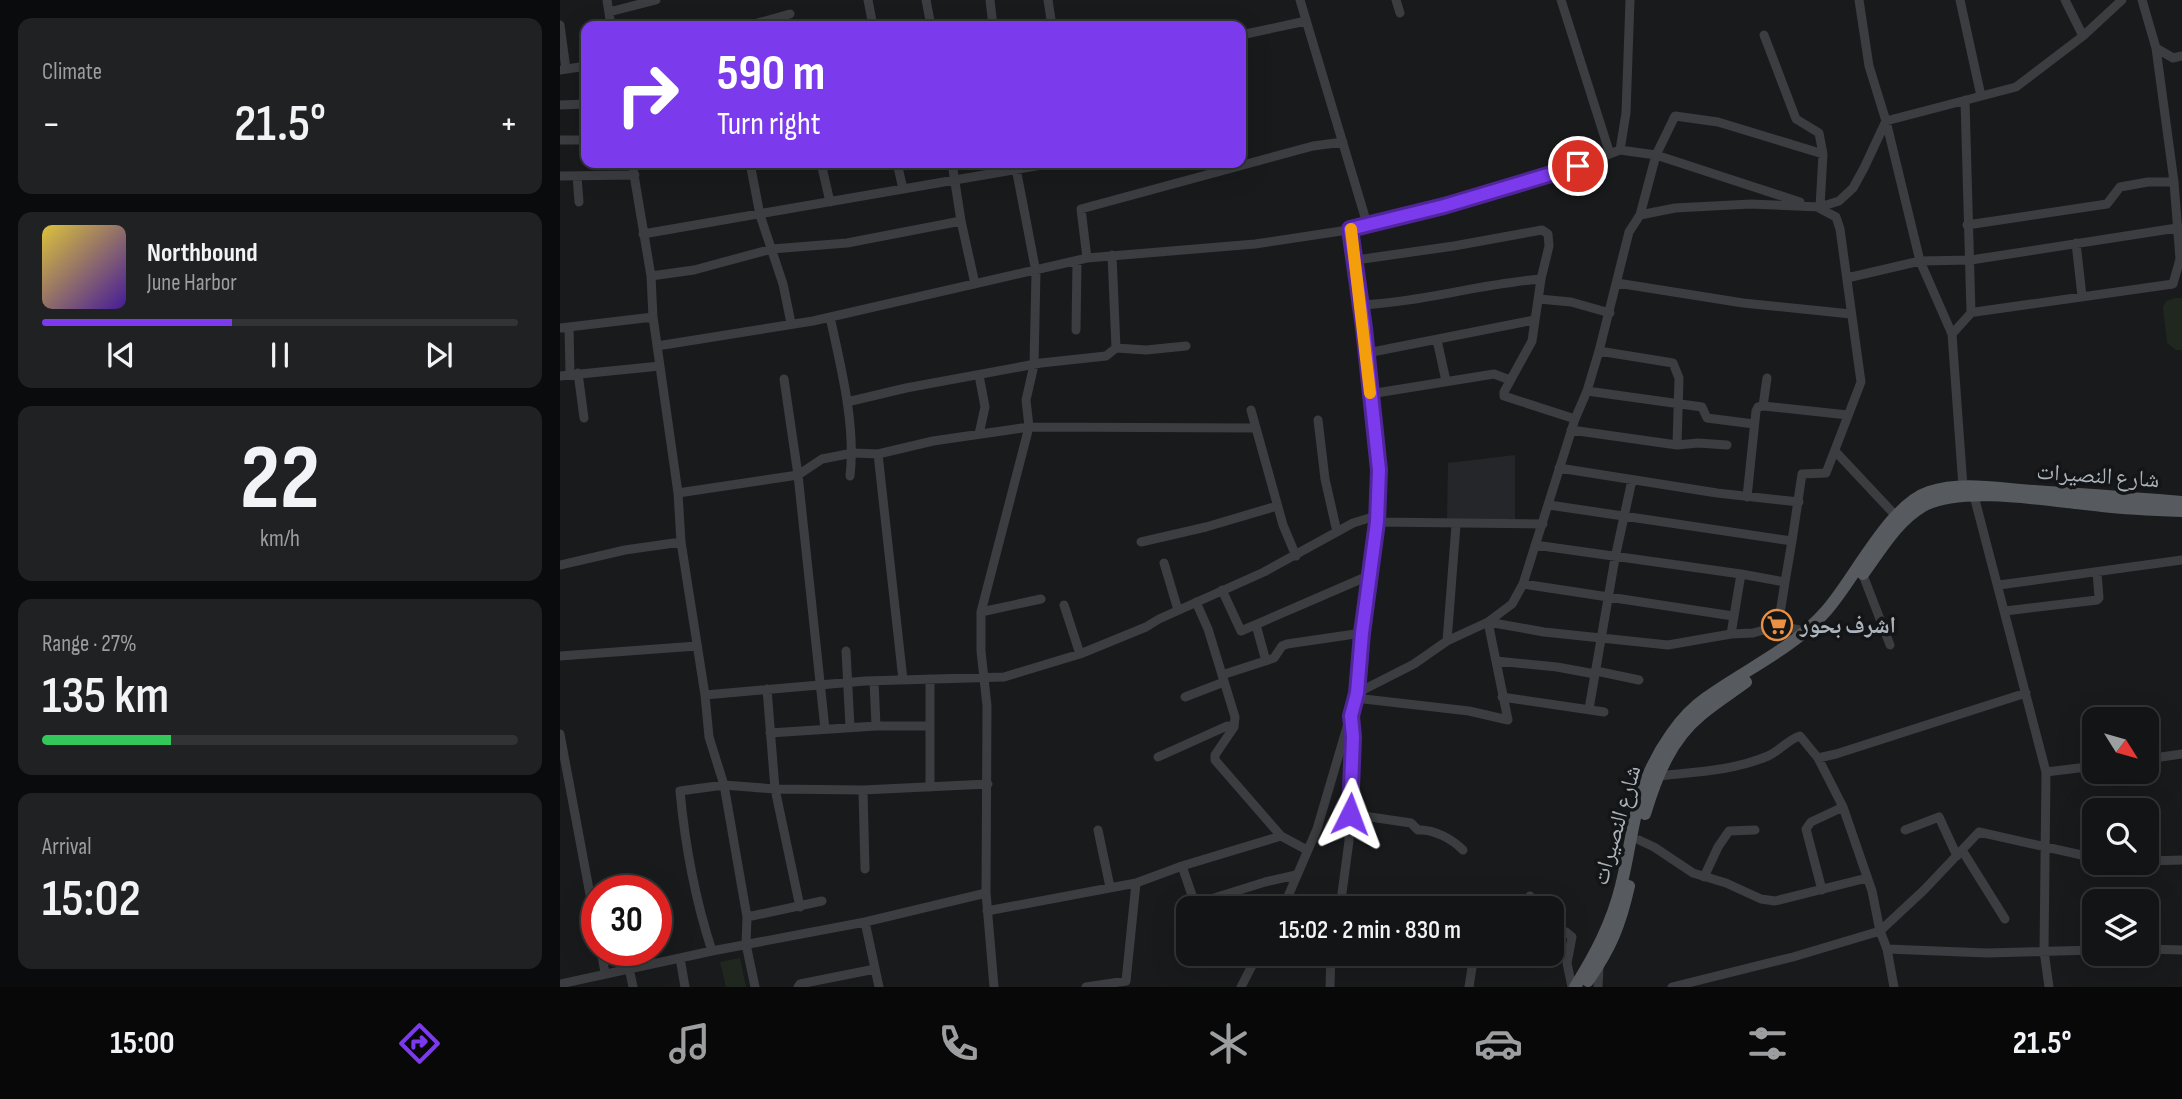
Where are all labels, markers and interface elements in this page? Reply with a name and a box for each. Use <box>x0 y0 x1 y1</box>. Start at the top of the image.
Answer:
text: 590 m <box>717 45 825 104</box>
icon: right <box>602 49 693 140</box>
text: Climate <box>42 58 102 86</box>
text: 21.5° <box>234 93 326 156</box>
text: − <box>42 102 61 147</box>
text: + <box>499 102 518 147</box>
text: Turn right <box>717 105 821 144</box>
pin <box>1548 136 1608 196</box>
icon: arrive <box>1559 147 1597 185</box>
text: Northbound <box>147 238 258 269</box>
text: June Harbor <box>147 269 237 297</box>
icon: previous <box>102 336 140 374</box>
icon: pause <box>261 336 299 374</box>
icon: next <box>420 336 458 374</box>
text: 22 <box>240 425 320 534</box>
street label: شارع النصيرات <box>2036 458 2160 494</box>
text: km/h <box>260 525 300 553</box>
supermarket icon: اشرف بحور <box>1760 608 1794 642</box>
place label: اشرف بحور <box>1799 612 1896 640</box>
text: Range · 27% <box>42 630 137 658</box>
text: 135 km <box>42 665 169 728</box>
north arrow <box>2082 707 2160 784</box>
map controls <box>2082 707 2159 966</box>
street label: شارع النصيرات <box>1587 762 1647 888</box>
position arrow <box>1313 777 1387 851</box>
button: search <box>2082 798 2159 875</box>
text: Arrival <box>42 833 91 861</box>
text: 15:02 <box>42 868 141 931</box>
speed limit sign: 30 <box>581 875 672 966</box>
button: layers <box>2082 889 2159 966</box>
text: 15:02 · 2 min · 830 m <box>1279 915 1461 946</box>
icon: directions <box>395 1019 444 1068</box>
icon: music <box>665 1019 714 1068</box>
icon: phone <box>934 1019 983 1068</box>
icon: climate <box>1204 1019 1253 1068</box>
icon: car <box>1474 1019 1523 1068</box>
icon: filters <box>1743 1019 1792 1068</box>
text: 15:00 <box>110 1024 175 1063</box>
text: 21.5° <box>2013 1024 2072 1063</box>

